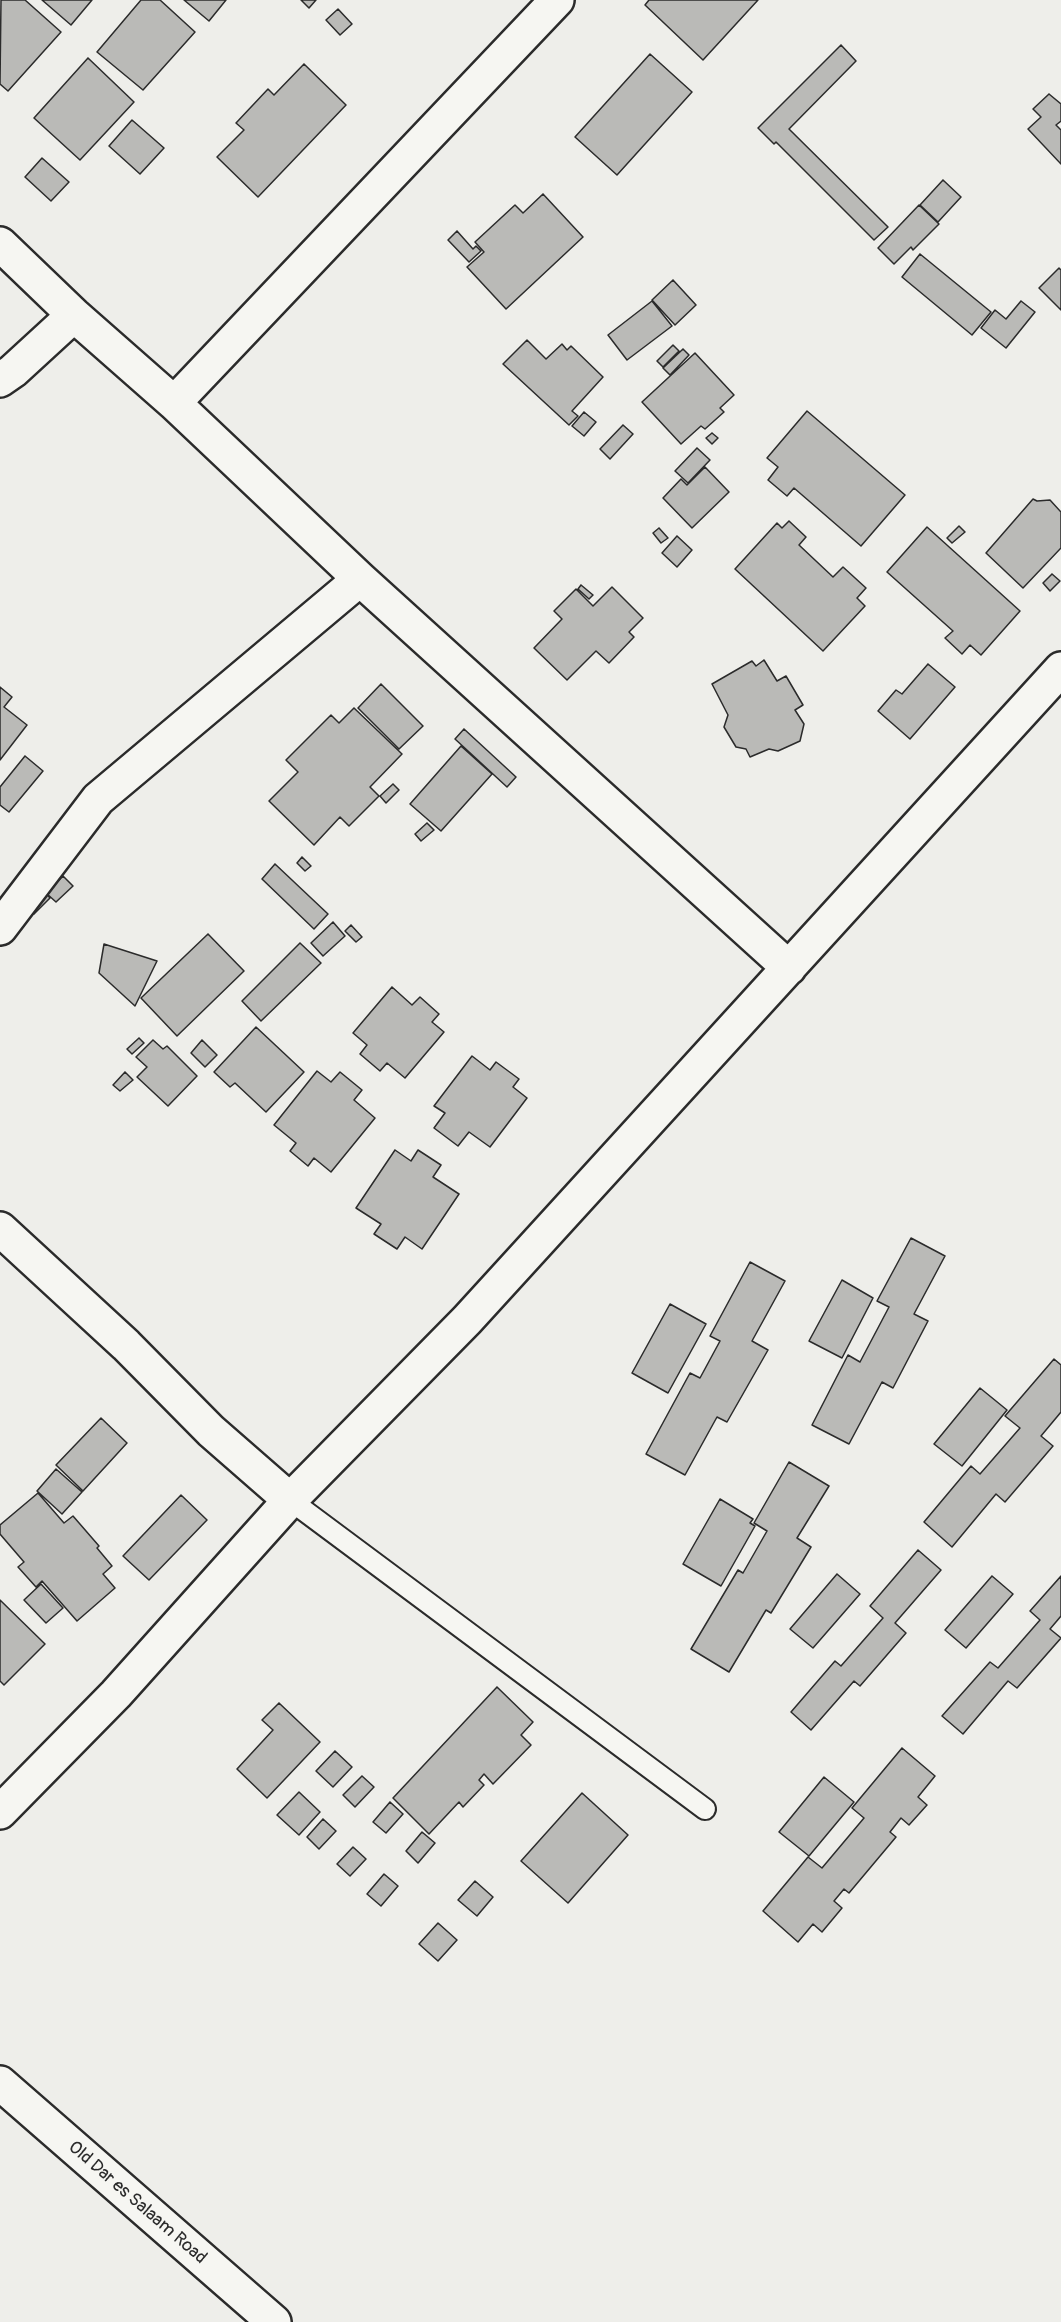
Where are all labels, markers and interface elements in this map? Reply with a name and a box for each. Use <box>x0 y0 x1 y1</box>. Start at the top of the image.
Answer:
street label: Old Dar es Salaam Road <box>63 2137 211 2269</box>

